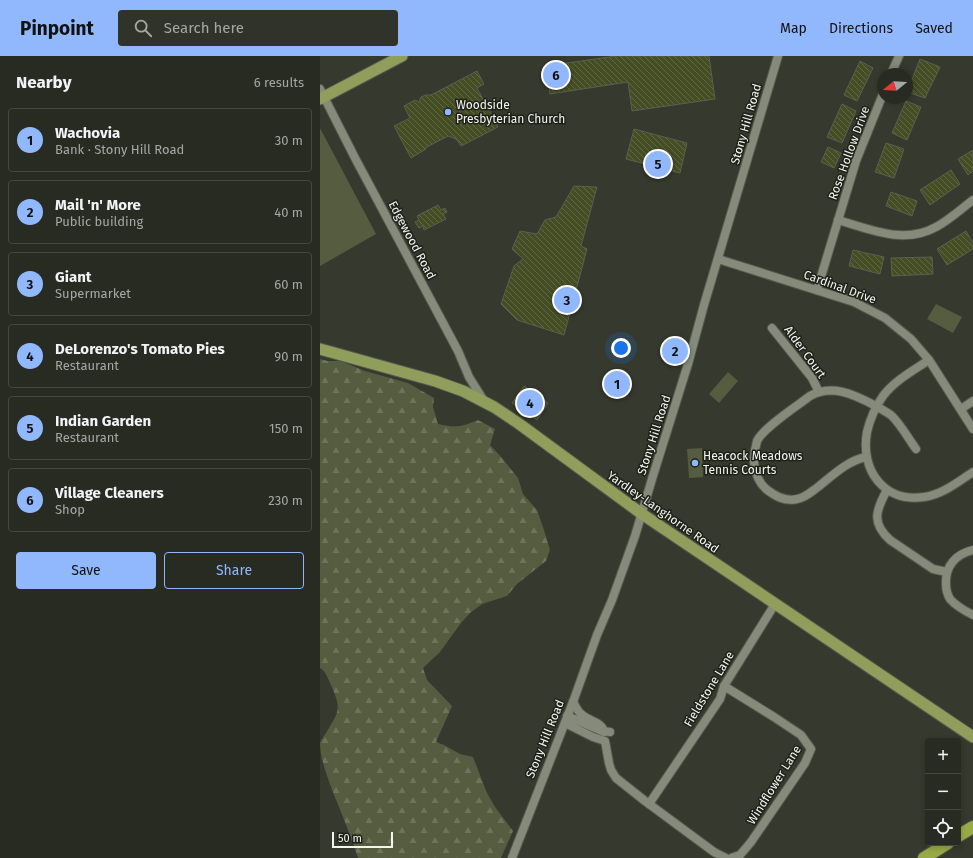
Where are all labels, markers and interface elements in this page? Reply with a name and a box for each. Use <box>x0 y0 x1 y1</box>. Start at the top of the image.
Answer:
search box <box>118 10 398 46</box>
text: Pinpoint <box>20 17 94 40</box>
icon: search <box>132 17 154 39</box>
text: Search here <box>164 19 244 37</box>
text: Map <box>780 20 807 37</box>
text: Directions <box>829 20 893 37</box>
text: Saved <box>915 20 953 37</box>
pin: 6 <box>543 60 569 90</box>
north arrow <box>877 68 913 104</box>
text: Nearby <box>16 72 71 93</box>
text: 6 results <box>254 75 304 90</box>
street label: Stony Hill Road <box>728 82 764 166</box>
place label: Woodside Presbyterian Church <box>456 98 565 126</box>
street label: Rose Hollow Drive <box>826 104 872 202</box>
marker: Woodside Presbyterian Church <box>443 107 453 117</box>
text: Wachovia <box>55 124 120 142</box>
text: 1 <box>27 133 33 148</box>
text: 30 m <box>275 133 303 148</box>
text: Bank · Stony Hill Road <box>55 142 184 157</box>
pin: 5 <box>645 149 671 179</box>
text: Mail 'n' More <box>55 196 141 214</box>
street label: Edgewood Road <box>385 198 439 282</box>
text: 2 <box>27 205 33 220</box>
text: 40 m <box>274 205 303 220</box>
text: Public building <box>55 214 143 229</box>
street label: Cardinal Drive <box>802 267 878 307</box>
text: Giant <box>55 268 92 286</box>
text: 3 <box>27 277 33 292</box>
text: 60 m <box>274 277 303 292</box>
pin: 3 <box>554 285 580 315</box>
text: Supermarket <box>55 286 131 301</box>
street label: Alder Court <box>781 323 829 381</box>
pin: 2 <box>662 336 688 366</box>
your location <box>611 338 631 358</box>
text: DeLorenzo's Tomato Pies <box>55 340 225 358</box>
text: 4 <box>26 349 34 364</box>
text: 90 m <box>274 349 303 364</box>
text: Restaurant <box>55 358 119 373</box>
pin: 1 <box>604 369 630 399</box>
pin: 4 <box>517 388 543 418</box>
street label: Stony Hill Road <box>634 393 674 477</box>
text: Indian Garden <box>55 412 151 430</box>
text: 5 <box>27 421 33 436</box>
text: 150 m <box>269 421 303 436</box>
text: Restaurant <box>55 430 119 445</box>
place label: Heacock Meadows Tennis Courts <box>703 449 803 477</box>
marker: Heacock Meadows Tennis Courts <box>690 458 700 468</box>
street label: Yardley-Langhorne Road <box>605 468 721 556</box>
text: Village Cleaners <box>55 484 164 502</box>
text: 6 <box>26 493 34 508</box>
text: 230 m <box>268 493 303 508</box>
text: Shop <box>55 502 85 517</box>
button: Save <box>16 552 156 589</box>
button: Share <box>164 552 304 589</box>
street label: Fieldstone Lane <box>681 649 737 729</box>
street label: Stony Hill Road <box>523 698 567 780</box>
map controls <box>925 738 961 846</box>
button: + <box>925 738 961 774</box>
street label: Windflower Lane <box>744 743 804 827</box>
button: − <box>925 774 961 810</box>
button: locate <box>925 810 961 846</box>
scale bar <box>332 830 393 849</box>
text: 50 m <box>338 832 362 845</box>

